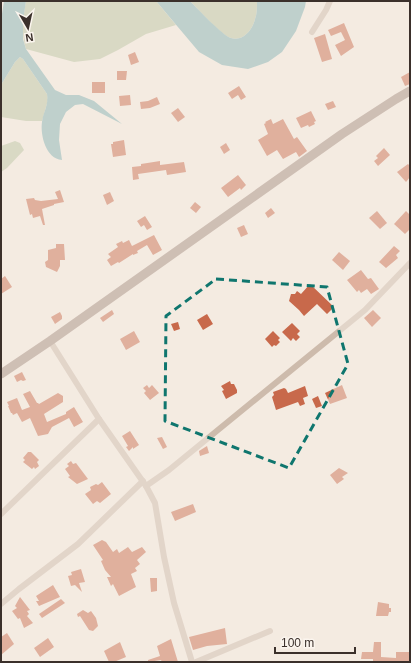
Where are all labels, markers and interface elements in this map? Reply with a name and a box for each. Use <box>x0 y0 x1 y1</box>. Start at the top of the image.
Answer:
north arrow <box>8 8 48 48</box>
text: N <box>25 31 34 44</box>
scale bar <box>275 629 355 655</box>
text: 100 m <box>281 636 314 650</box>

